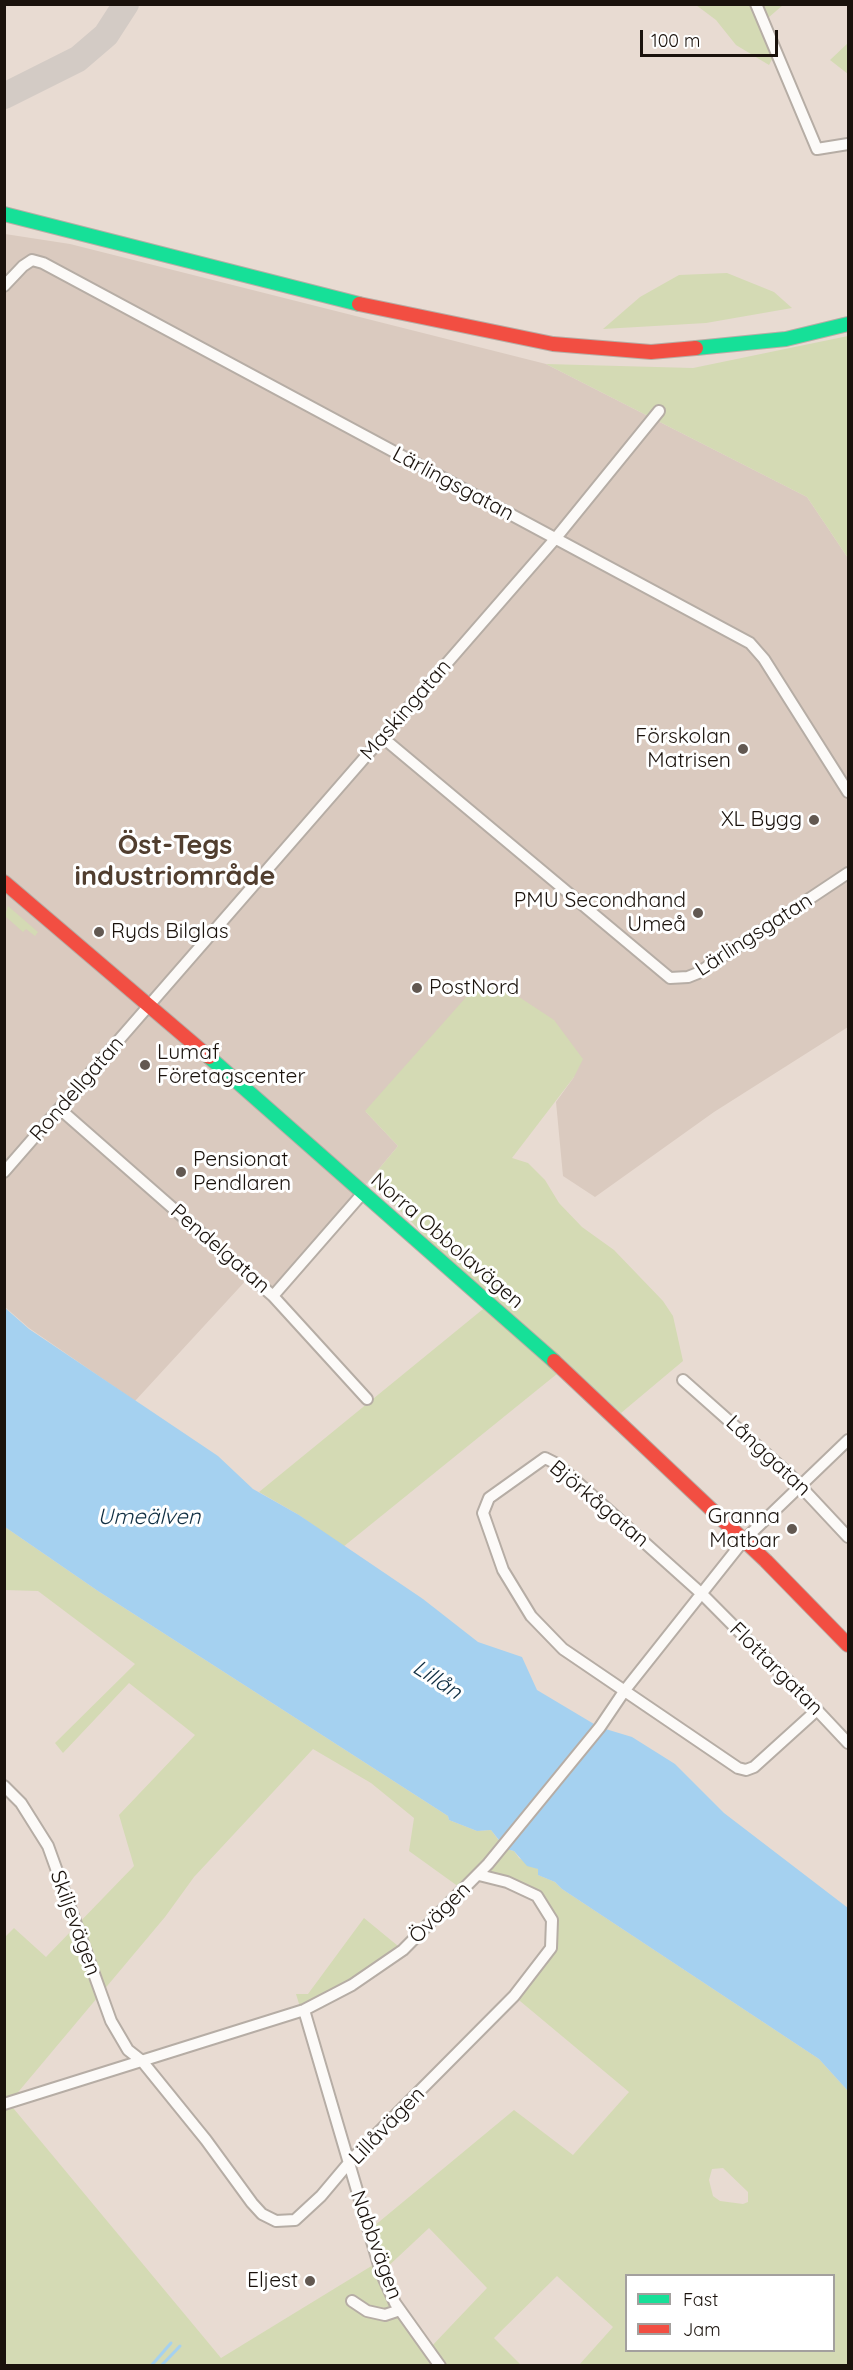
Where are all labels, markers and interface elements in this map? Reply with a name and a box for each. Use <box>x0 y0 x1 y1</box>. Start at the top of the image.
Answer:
scale bar <box>643 18 781 56</box>
text: 100 m <box>651 29 700 52</box>
street label: Lärlingsgatan <box>388 441 518 527</box>
street label: Maskingatan <box>355 654 457 766</box>
place label: Förskolan Matrisen <box>635 724 731 774</box>
marker: Förskolan Matrisen <box>736 742 750 756</box>
place label: XL Bygg <box>721 807 802 833</box>
marker: XL Bygg <box>807 813 821 827</box>
district label: Öst-Tegs industriområde <box>75 830 275 893</box>
place label: PMU Secondhand Umeå <box>514 888 686 938</box>
street label: Lärlingsgatan <box>691 888 817 982</box>
marker: PMU Secondhand Umeå <box>691 906 705 920</box>
place label: Ryds Bilglas <box>111 919 228 945</box>
marker: Ryds Bilglas <box>92 925 106 939</box>
place label: PostNord <box>429 975 519 1001</box>
marker: PostNord <box>410 981 424 995</box>
street label: Rondellgatan <box>25 1031 129 1147</box>
place label: Lumaf Företagscenter <box>157 1040 305 1090</box>
marker: Lumaf Företagscenter <box>138 1058 152 1072</box>
place label: Pensionat Pendlaren <box>193 1147 291 1197</box>
marker: Pensionat Pendlaren <box>174 1165 188 1179</box>
street label: Norra Obbolavägen <box>365 1168 529 1314</box>
street label: Pendelgatan <box>165 1199 275 1299</box>
street label: Långgatan <box>720 1410 816 1502</box>
street label: Björkågatan <box>544 1455 654 1553</box>
water label: Umeälven <box>98 1504 200 1530</box>
place label: Granna Matbar <box>708 1504 780 1554</box>
marker: Granna Matbar <box>785 1522 799 1536</box>
street label: Flottargatan <box>724 1617 828 1721</box>
water label: Lillån <box>408 1655 466 1705</box>
street label: Skiljevägen <box>44 1867 106 1979</box>
street label: Övägen <box>404 1877 476 1949</box>
street label: Lillåvägen <box>344 2082 430 2170</box>
street label: Nabbvägen <box>345 2187 407 2303</box>
place label: Eljest <box>247 2268 298 2294</box>
marker: Eljest <box>303 2274 317 2288</box>
legend <box>625 2274 835 2352</box>
text: Fast <box>683 2288 718 2311</box>
text: Jam <box>683 2318 721 2341</box>

